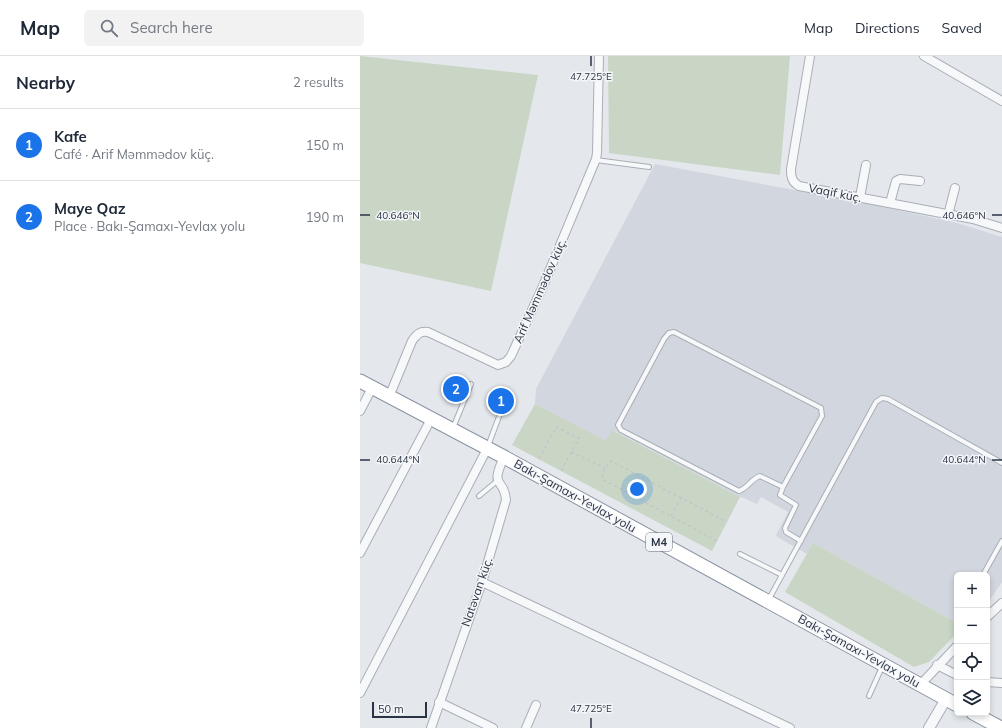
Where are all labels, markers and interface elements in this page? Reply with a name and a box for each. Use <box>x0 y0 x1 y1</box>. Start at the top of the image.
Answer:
search box <box>84 10 364 46</box>
text: Map <box>20 16 60 40</box>
icon: search <box>98 17 120 39</box>
text: Search here <box>130 18 213 37</box>
text: Map <box>804 19 833 37</box>
text: Directions <box>855 19 920 37</box>
text: Saved <box>942 19 982 37</box>
text: 47.725°E <box>570 70 612 83</box>
text: Nearby <box>16 72 75 93</box>
text: 2 results <box>293 74 344 90</box>
text: Kafe <box>54 127 87 146</box>
text: 1 <box>25 137 33 153</box>
text: 150 m <box>306 137 344 153</box>
text: Café · Arif Məmmədov küç. <box>54 146 214 162</box>
street label: Vaqif küç. <box>807 180 863 205</box>
text: Maye Qaz <box>54 199 126 218</box>
text: 2 <box>25 209 33 225</box>
text: 190 m <box>306 209 344 225</box>
text: 40.646°N <box>376 209 420 222</box>
text: 40.646°N <box>942 209 986 222</box>
text: Place · Bakı-Şamaxı-Yevlax yolu <box>54 218 245 234</box>
street label: Arif Məmmədov küç. <box>510 236 569 345</box>
pin: 2 <box>443 374 469 404</box>
pin: 1 <box>488 386 514 416</box>
text: 40.644°N <box>376 453 420 466</box>
text: 40.644°N <box>942 453 986 466</box>
street label: Bakı-Şamaxı-Yevlax yolu <box>512 456 639 535</box>
your location <box>627 479 647 499</box>
road number: M4 <box>646 533 672 551</box>
street label: Natəvan küç. <box>458 555 495 628</box>
map controls <box>954 572 990 716</box>
button: + <box>954 572 990 608</box>
button: − <box>954 608 990 644</box>
street label: Bakı-Şamaxı-Yevlax yolu <box>796 611 923 690</box>
button: locate <box>954 644 990 680</box>
button: layers <box>954 680 990 716</box>
scale bar <box>372 700 427 719</box>
text: 50 m <box>378 702 404 716</box>
text: 47.725°E <box>570 702 612 715</box>

